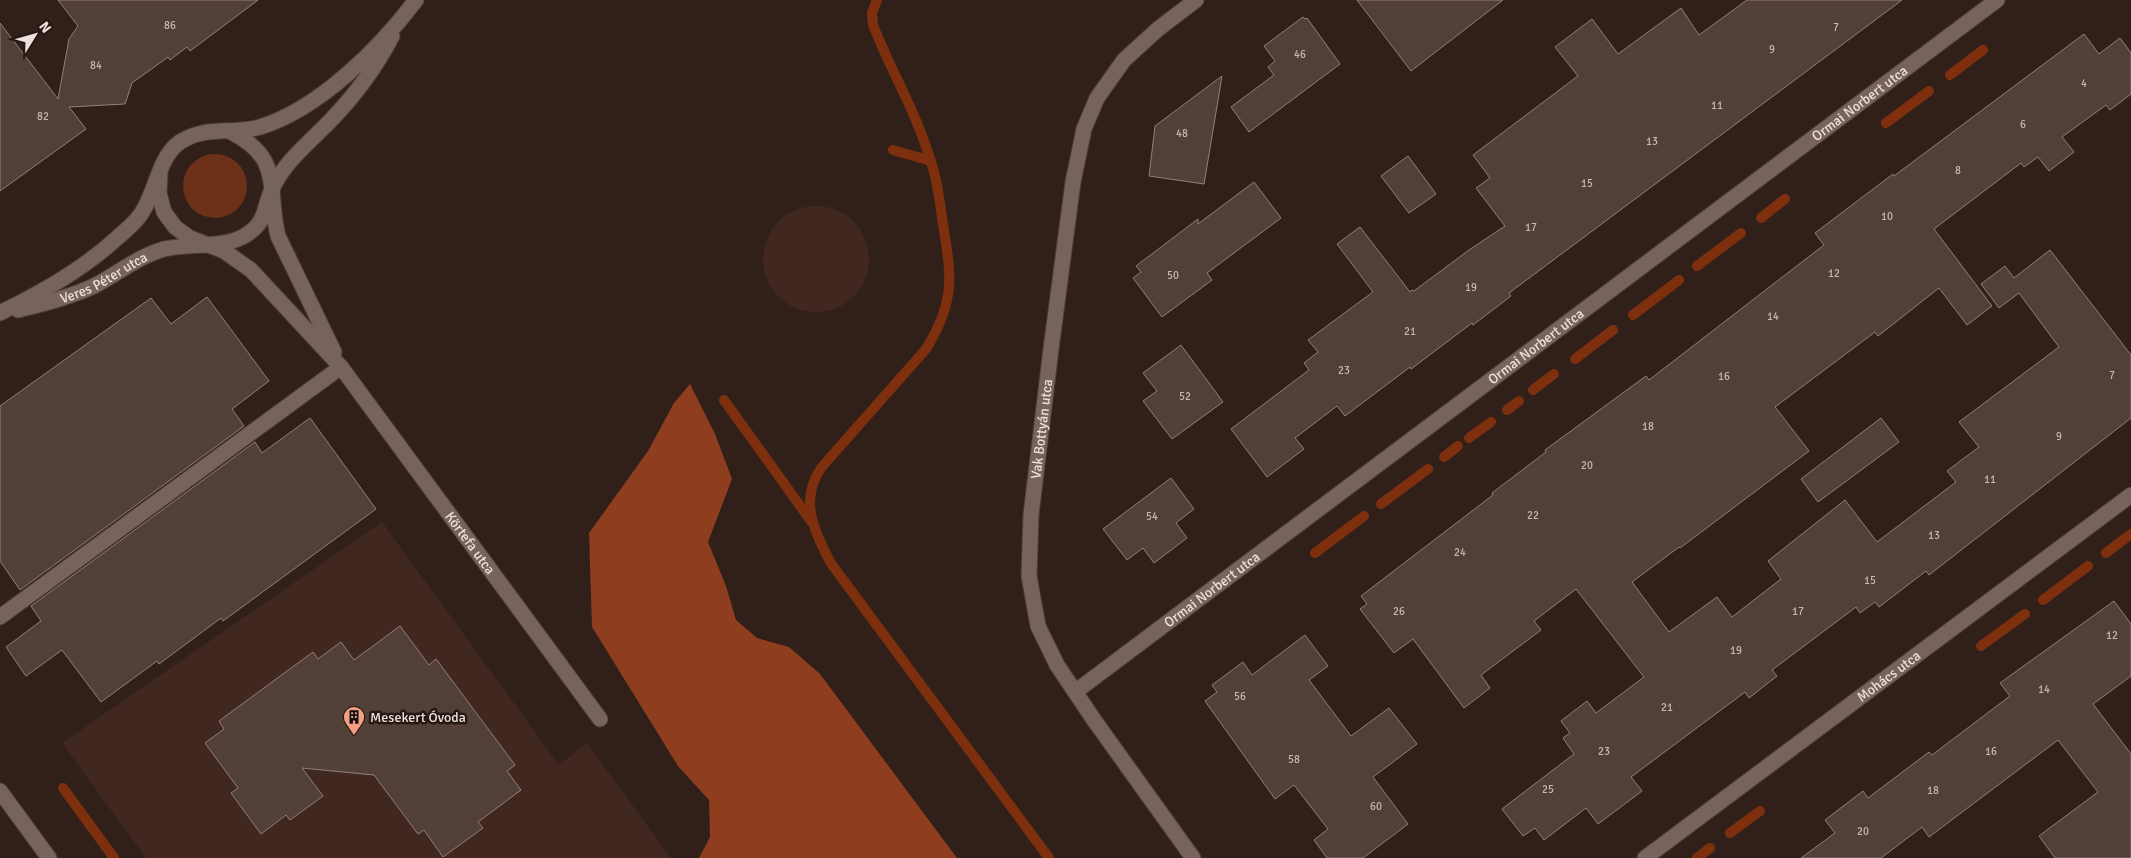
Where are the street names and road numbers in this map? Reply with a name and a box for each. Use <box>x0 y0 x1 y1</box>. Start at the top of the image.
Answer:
street label: Ormai Norbert utca <box>1808 62 1911 145</box>
street label: Veres Péter utca <box>58 248 150 307</box>
street label: Ormai Norbert utca <box>1484 305 1587 388</box>
street label: Vak Bottyán utca <box>1027 378 1056 480</box>
street label: Körtefa utca <box>442 508 499 578</box>
street label: Ormai Norbert utca <box>1160 548 1263 631</box>
street label: Mohács utca <box>1853 647 1924 705</box>

